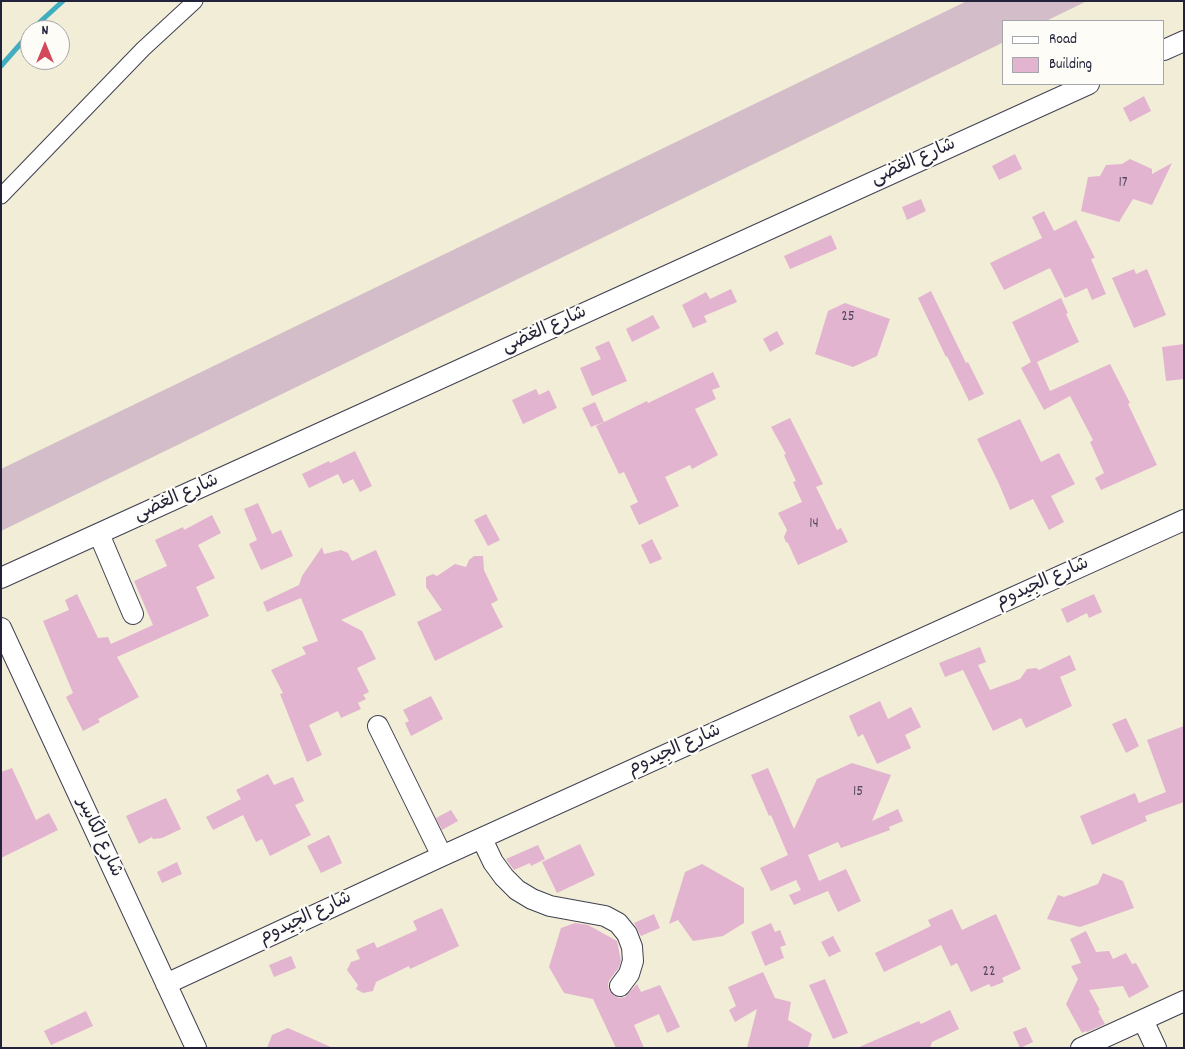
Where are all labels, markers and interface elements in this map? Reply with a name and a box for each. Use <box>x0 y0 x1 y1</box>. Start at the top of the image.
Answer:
north arrow <box>20 20 70 70</box>
legend <box>1002 20 1165 85</box>
text: N <box>42 21 48 41</box>
text: Road <box>1049 29 1077 51</box>
text: Building <box>1049 54 1092 76</box>
street label: شارع الغضى <box>868 135 960 191</box>
house number: 17 <box>1118 175 1128 193</box>
street label: شارع الغضى <box>499 303 591 359</box>
house number: 25 <box>841 309 855 327</box>
street label: شارع الغضى <box>131 471 223 527</box>
house number: 14 <box>809 516 819 534</box>
street label: شارع الجِيدوم <box>993 554 1093 614</box>
street label: شارع الجِيدوم <box>625 721 725 781</box>
house number: 15 <box>853 784 863 802</box>
street label: شارع الكَاسِر <box>70 795 126 881</box>
street label: شارع الجِيدوم <box>256 888 356 950</box>
house number: 22 <box>982 964 996 982</box>

